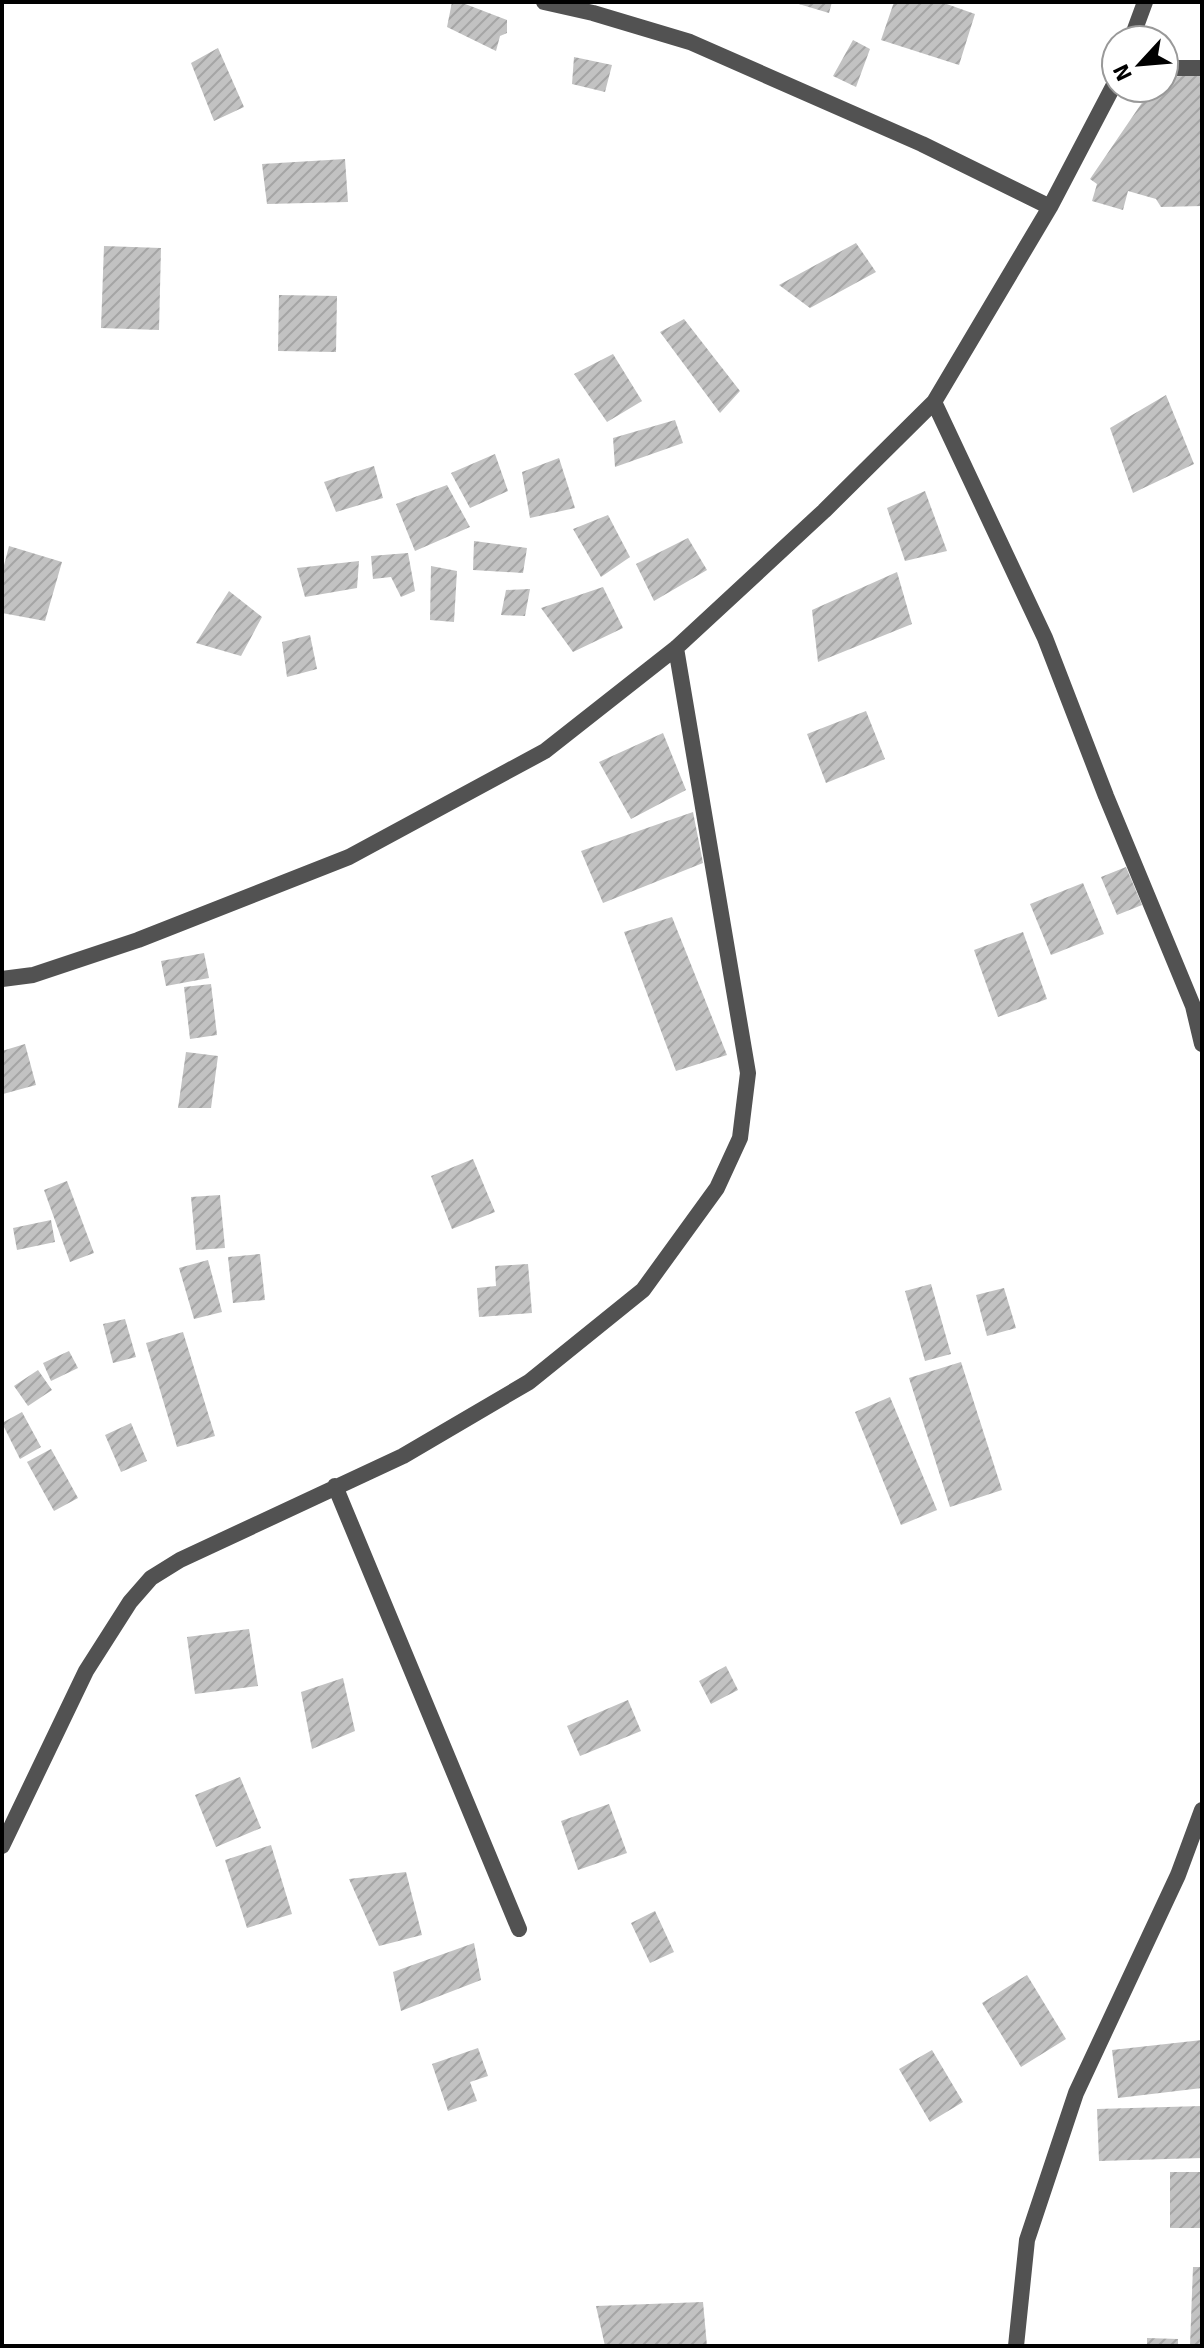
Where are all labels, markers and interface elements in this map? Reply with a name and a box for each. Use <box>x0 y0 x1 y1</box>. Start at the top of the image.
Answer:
north arrow <box>1100 24 1180 104</box>
text: N <box>1107 60 1138 85</box>

